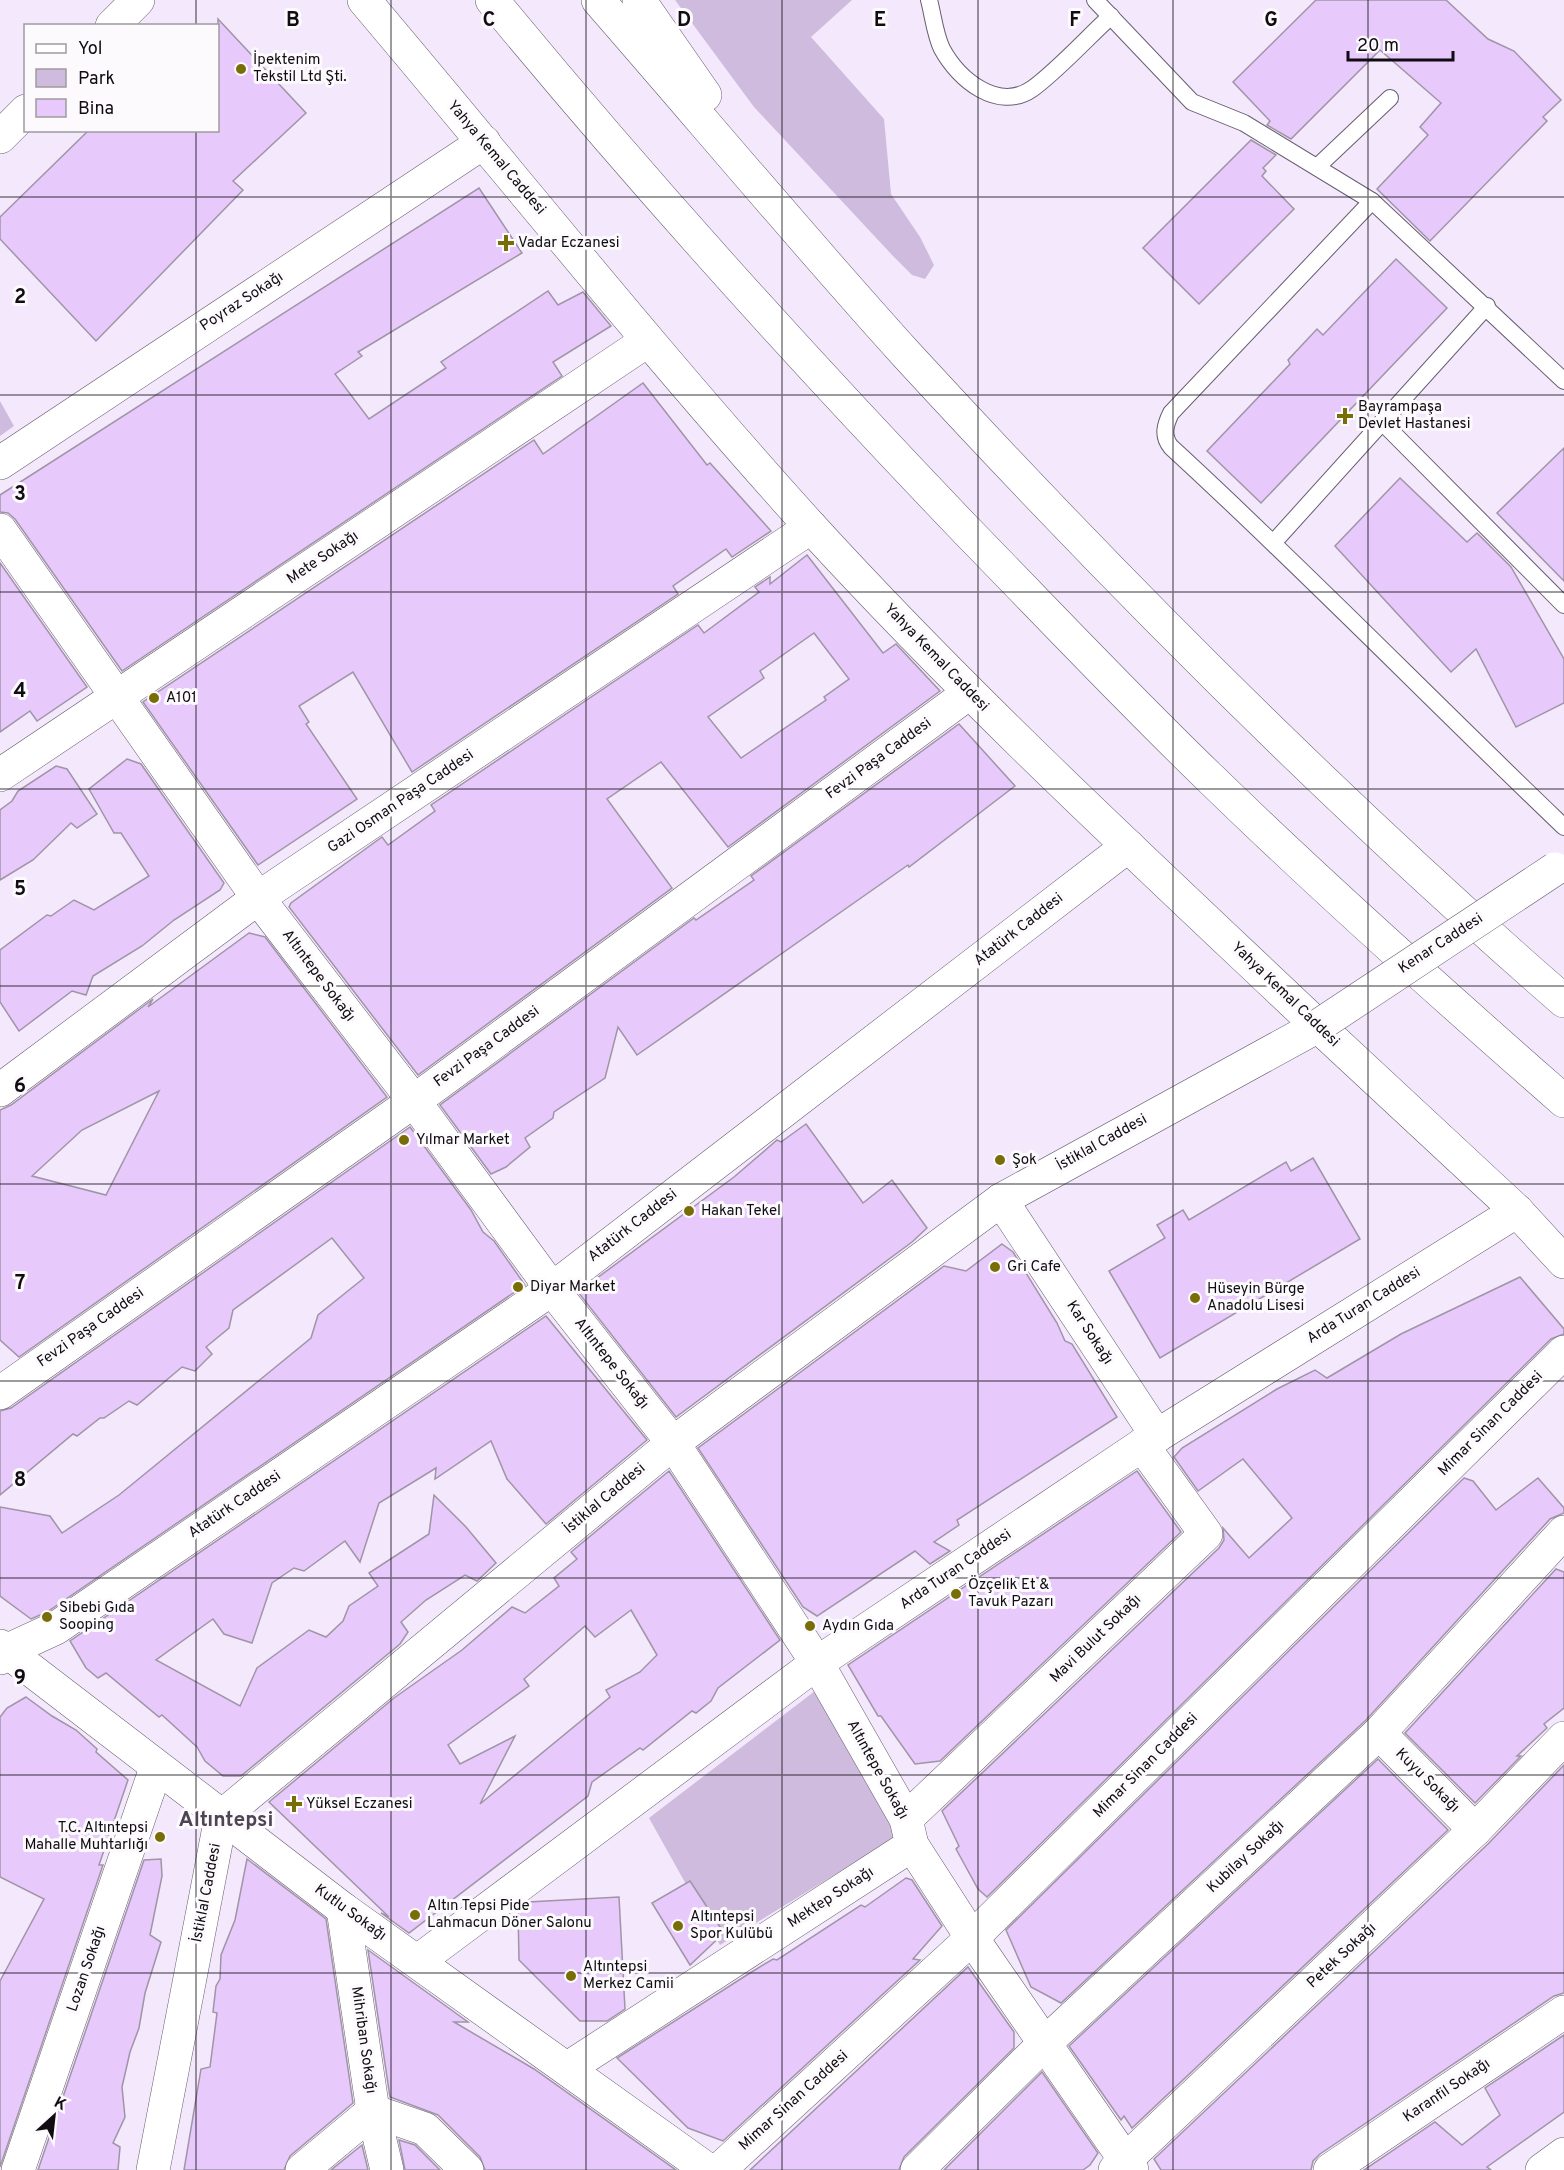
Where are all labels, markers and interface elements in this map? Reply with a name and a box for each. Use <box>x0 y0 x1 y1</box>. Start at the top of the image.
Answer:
text: B <box>286 8 300 34</box>
text: C <box>483 8 495 34</box>
text: D <box>677 8 691 34</box>
text: E <box>874 8 886 34</box>
text: F <box>1069 8 1081 34</box>
text: G <box>1264 8 1278 34</box>
legend <box>24 24 219 132</box>
scale bar <box>1348 24 1453 62</box>
text: 20 m <box>1357 35 1399 58</box>
text: Yol <box>78 38 103 61</box>
place label: İpektenim Tekstil Ltd Şti. <box>253 50 347 87</box>
marker: İpektenim Tekstil Ltd Şti. <box>234 62 248 76</box>
text: Park <box>78 68 115 91</box>
street label: Yahya Kemal Caddesi <box>443 97 549 219</box>
text: Bina <box>78 98 114 121</box>
place label: Vadar Eczanesi <box>518 234 620 253</box>
marker: Vadar Eczanesi <box>499 236 513 250</box>
street label: Poyraz Sokağı <box>197 268 287 336</box>
text: 2 <box>14 285 26 311</box>
place label: Bayrampaşa Devlet Hastanesi <box>1358 398 1470 434</box>
marker: Bayrampaşa Devlet Hastanesi <box>1336 407 1354 425</box>
text: 3 <box>14 482 26 508</box>
street label: Mete Sokağı <box>284 527 362 589</box>
street label: Yahya Kemal Caddesi <box>879 600 993 716</box>
text: 4 <box>14 679 26 705</box>
place label: A101 <box>166 689 197 708</box>
marker: A101 <box>147 691 161 705</box>
street label: Fevzi Paşa Caddesi <box>822 714 936 804</box>
street label: Gazi Osman Paşa Caddesi <box>324 746 478 858</box>
text: 5 <box>14 877 26 903</box>
street label: Atatürk Caddesi <box>971 889 1067 971</box>
street label: Kenar Caddesi <box>1395 910 1487 978</box>
street label: Altıntepe Sokağı <box>277 926 359 1026</box>
street label: Yahya Kemal Caddesi <box>1227 938 1343 1052</box>
street label: Fevzi Paşa Caddesi <box>430 1002 544 1092</box>
text: 6 <box>14 1074 26 1100</box>
street label: İstiklal Caddesi <box>1053 1109 1151 1176</box>
place label: Yılmar Market <box>416 1131 510 1150</box>
marker: Yılmar Market <box>397 1133 411 1147</box>
place label: Şok <box>1012 1151 1037 1170</box>
marker: Şok <box>993 1153 1007 1167</box>
street label: Atatürk Caddesi <box>585 1185 681 1267</box>
place label: Hakan Tekel <box>701 1202 781 1221</box>
marker: Hakan Tekel <box>682 1204 696 1218</box>
place label: Gri Cafe <box>1007 1258 1061 1277</box>
marker: Gri Cafe <box>988 1260 1002 1274</box>
street label: Arda Turan Caddesi <box>1304 1263 1424 1349</box>
text: 7 <box>15 1271 25 1297</box>
place label: Diyar Market <box>530 1278 616 1297</box>
marker: Diyar Market <box>511 1280 525 1294</box>
place label: Hüseyin Bürge Anadolu Lisesi <box>1207 1280 1305 1316</box>
street label: Fevzi Paşa Caddesi <box>34 1284 148 1372</box>
marker: Hüseyin Bürge Anadolu Lisesi <box>1188 1291 1202 1305</box>
street label: Kar Sokağı <box>1061 1298 1117 1368</box>
street label: Altıntepe Sokağı <box>569 1315 653 1413</box>
street label: Mimar Sinan Caddesi <box>1434 1367 1548 1481</box>
street label: İstiklal Caddesi <box>560 1459 650 1539</box>
street label: Atatürk Caddesi <box>185 1467 285 1543</box>
text: 8 <box>14 1468 26 1494</box>
street label: Arda Turan Caddesi <box>897 1526 1015 1614</box>
place label: Özçelik Et & Tavuk Pazarı <box>968 1575 1054 1612</box>
marker: Özçelik Et & Tavuk Pazarı <box>949 1587 963 1601</box>
street label: Mavi Bulut Sokağı <box>1046 1591 1146 1687</box>
place label: Sibebi Gıda Sooping <box>59 1599 135 1635</box>
marker: Sibebi Gıda Sooping <box>40 1610 54 1624</box>
place label: Aydın Gıda <box>822 1617 894 1636</box>
marker: Aydın Gıda <box>803 1619 817 1633</box>
text: 9 <box>14 1666 26 1692</box>
street label: Mimar Sinan Caddesi <box>1089 1709 1203 1823</box>
street label: Altıntepe Sokağı <box>842 1717 912 1823</box>
street label: Kuyu Sokağı <box>1391 1745 1463 1817</box>
place label: Yüksel Eczanesi <box>306 1795 413 1814</box>
marker: Yüksel Eczanesi <box>287 1797 301 1811</box>
district label: Altıntepsi <box>179 1807 273 1834</box>
street label: Kubilay Sokağı <box>1203 1816 1289 1898</box>
place label: T.C. Altıntepsi Mahalle Muhtarlığı <box>24 1819 148 1855</box>
marker: T.C. Altıntepsi Mahalle Muhtarlığı <box>153 1830 167 1844</box>
street label: İstiklal Caddesi <box>187 1842 226 1944</box>
street label: Mektep Sokağı <box>784 1863 878 1933</box>
street label: Kutlu Sokağı <box>310 1880 390 1946</box>
place label: Altın Tepsi Pide Lahmacun Döner Salonu <box>427 1897 592 1933</box>
marker: Altın Tepsi Pide Lahmacun Döner Salonu <box>408 1908 422 1922</box>
place label: Altıntepsi Spor Kulübü <box>690 1908 773 1944</box>
marker: Altıntepsi Spor Kulübü <box>671 1919 685 1933</box>
street label: Petek Sokağı <box>1303 1919 1381 1993</box>
street label: Lozan Sokağı <box>63 1924 111 2014</box>
place label: Altıntepsi Merkez Camii <box>583 1958 674 1994</box>
marker: Altıntepsi Merkez Camii <box>564 1969 578 1983</box>
street label: Mihriban Sokağı <box>346 1985 380 2095</box>
street label: Mimar Sinan Caddesi <box>735 2047 853 2155</box>
street label: Karanfil Sokağı <box>1400 2055 1494 2127</box>
north arrow <box>24 2086 84 2146</box>
text: K <box>50 2093 69 2116</box>

